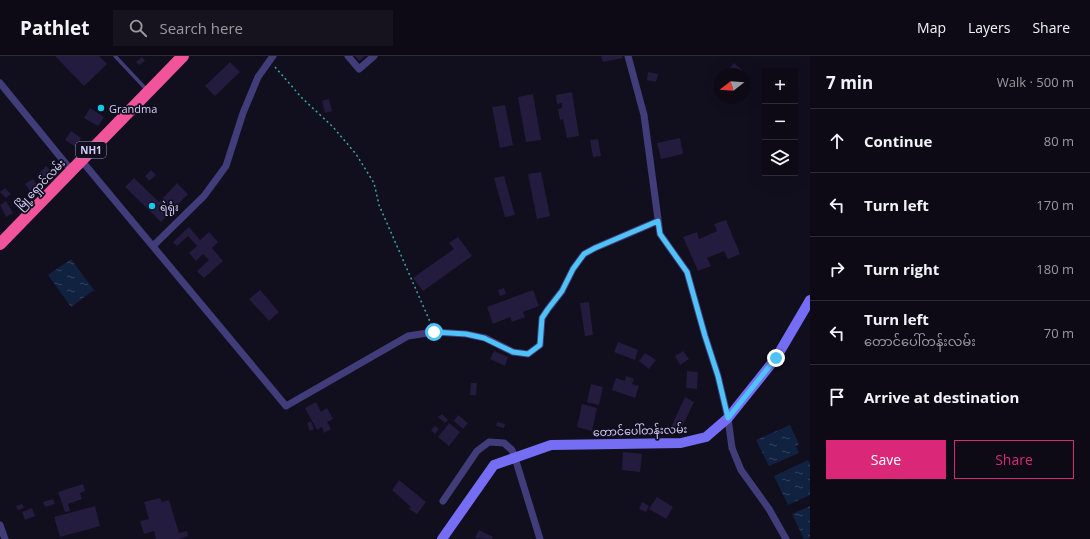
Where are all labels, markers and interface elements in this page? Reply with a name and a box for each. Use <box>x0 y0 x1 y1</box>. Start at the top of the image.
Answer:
search box <box>113 10 393 46</box>
text: Pathlet <box>20 15 89 41</box>
icon: search <box>127 17 149 39</box>
text: Search here <box>159 18 243 38</box>
text: Map <box>917 18 946 37</box>
text: Layers <box>968 18 1010 37</box>
text: Share <box>1032 18 1070 37</box>
north arrow <box>714 68 750 104</box>
map controls <box>762 68 798 176</box>
button: + <box>762 68 798 104</box>
text: 7 min <box>826 71 873 94</box>
text: Walk · 500 m <box>997 73 1074 91</box>
place label: Grandma <box>109 101 157 116</box>
marker: Grandma <box>96 103 106 113</box>
button: − <box>762 104 798 140</box>
icon: ahead <box>826 130 848 152</box>
text: Continue <box>864 131 932 151</box>
text: 80 m <box>1044 132 1074 150</box>
button: layers <box>762 140 798 176</box>
road number: NH1 <box>76 142 106 158</box>
street label: မြို့ရှောင်လမ်း <box>12 155 70 214</box>
icon: left <box>826 194 848 216</box>
text: Turn left <box>864 195 929 215</box>
text: 170 m <box>1036 196 1074 214</box>
place label: ရဲရုံး <box>160 199 179 216</box>
marker: ရဲရုံး <box>147 201 157 211</box>
icon: right <box>826 258 848 280</box>
text: Turn right <box>864 259 939 279</box>
text: 180 m <box>1036 260 1074 278</box>
text: Turn left <box>864 309 929 329</box>
icon: left <box>826 322 848 344</box>
route start <box>425 323 443 341</box>
text: 70 m <box>1044 324 1074 342</box>
text: တောင်ပေါ်တန်းလမ်း <box>864 332 976 350</box>
route end <box>767 349 785 367</box>
icon: arrive <box>826 386 848 408</box>
text: Arrive at destination <box>864 387 1019 407</box>
street label: တောင်ပေါ်တန်းလမ်း <box>592 421 688 441</box>
button: Save <box>826 440 946 479</box>
button: Share <box>954 440 1074 479</box>

